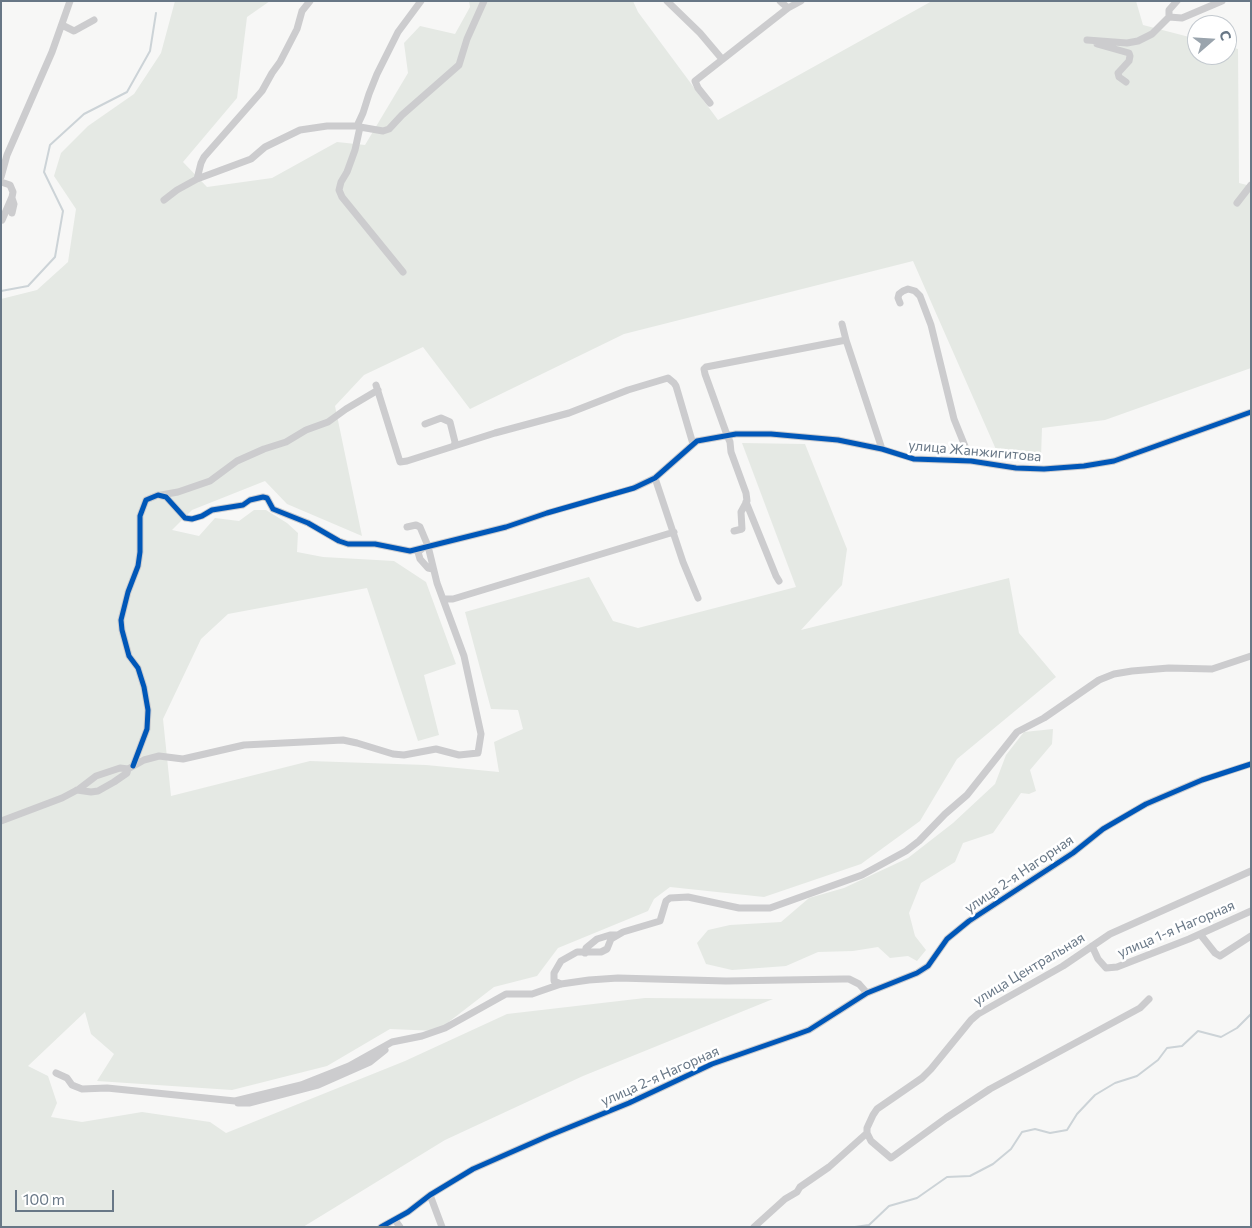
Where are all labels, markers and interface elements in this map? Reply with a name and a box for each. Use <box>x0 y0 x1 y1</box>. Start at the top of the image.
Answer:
north arrow <box>1187 15 1237 65</box>
text: С <box>1216 28 1235 43</box>
street label: улица Жанжигитова <box>908 437 1042 465</box>
street label: улица 2-я Нагорная <box>961 831 1077 917</box>
street label: улица 1-я Нагорная <box>1115 897 1237 961</box>
street label: улица Центральная <box>970 929 1088 1009</box>
street label: улица 2-я Нагорная <box>598 1042 722 1110</box>
scale bar <box>18 1180 116 1212</box>
text: 100 m <box>23 1190 65 1208</box>

